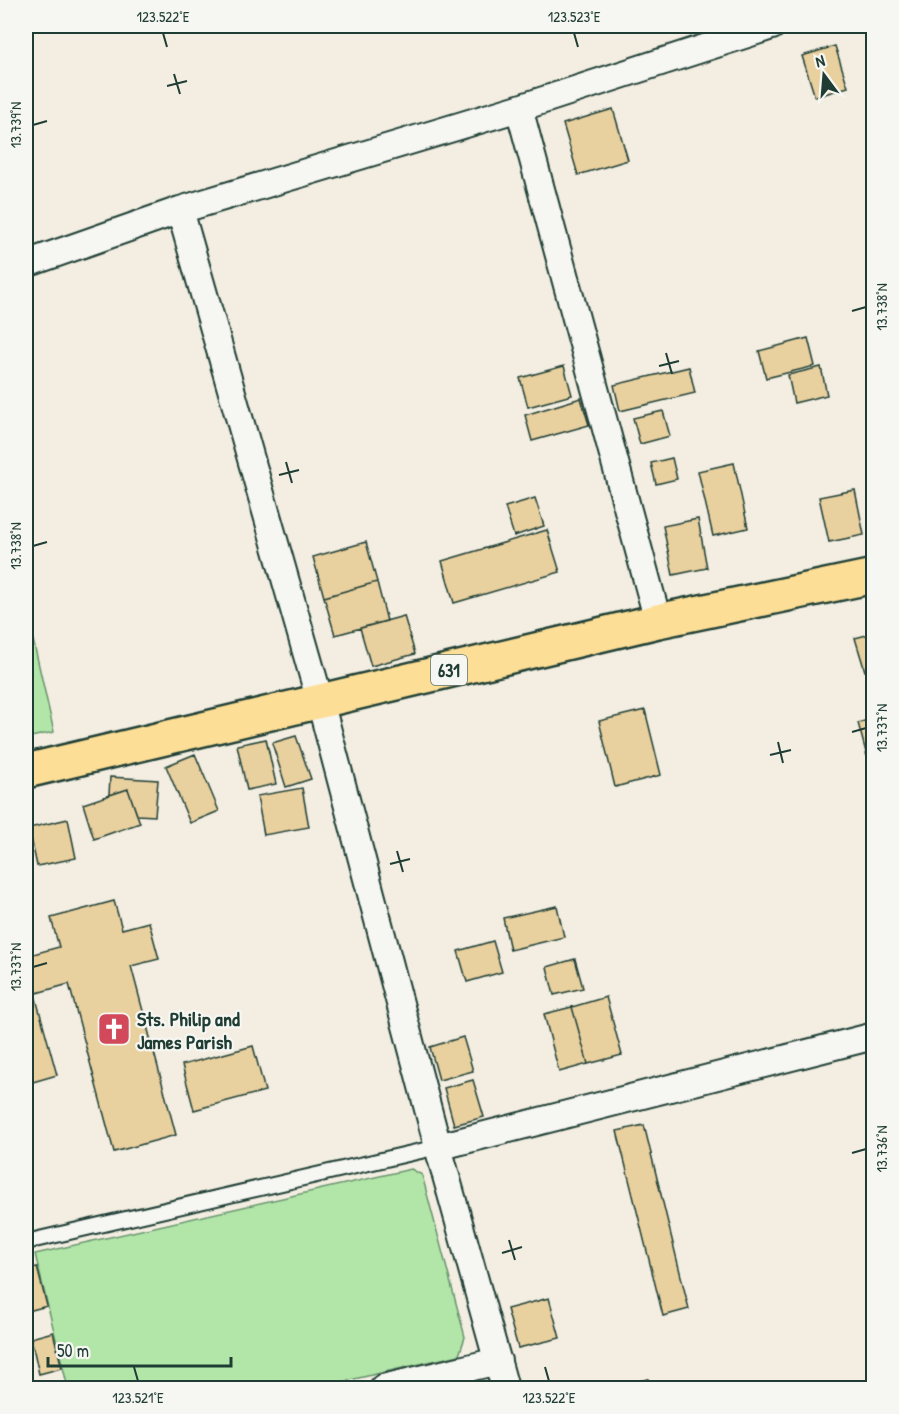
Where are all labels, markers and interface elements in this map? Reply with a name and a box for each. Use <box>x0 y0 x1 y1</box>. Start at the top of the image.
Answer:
text: 123.522°E <box>137 6 190 27</box>
text: 123.523°E <box>548 6 601 27</box>
north arrow <box>794 45 854 105</box>
text: N <box>813 49 827 72</box>
text: 13.739°N <box>5 102 26 148</box>
text: 13.738°N <box>871 283 892 331</box>
text: 13.738°N <box>5 522 26 570</box>
road number: 631 <box>431 655 467 685</box>
text: 13.737°N <box>871 704 892 752</box>
text: 13.737°N <box>5 943 26 991</box>
place label: Sts. Philip and James Parish <box>137 1005 240 1055</box>
church icon: Sts. Philip and James Parish <box>96 1011 132 1047</box>
text: 13.736°N <box>871 1125 892 1172</box>
scale bar <box>48 1330 231 1368</box>
text: 50 m <box>57 1338 89 1363</box>
text: 123.521°E <box>112 1387 164 1408</box>
text: 123.522°E <box>523 1387 576 1408</box>

